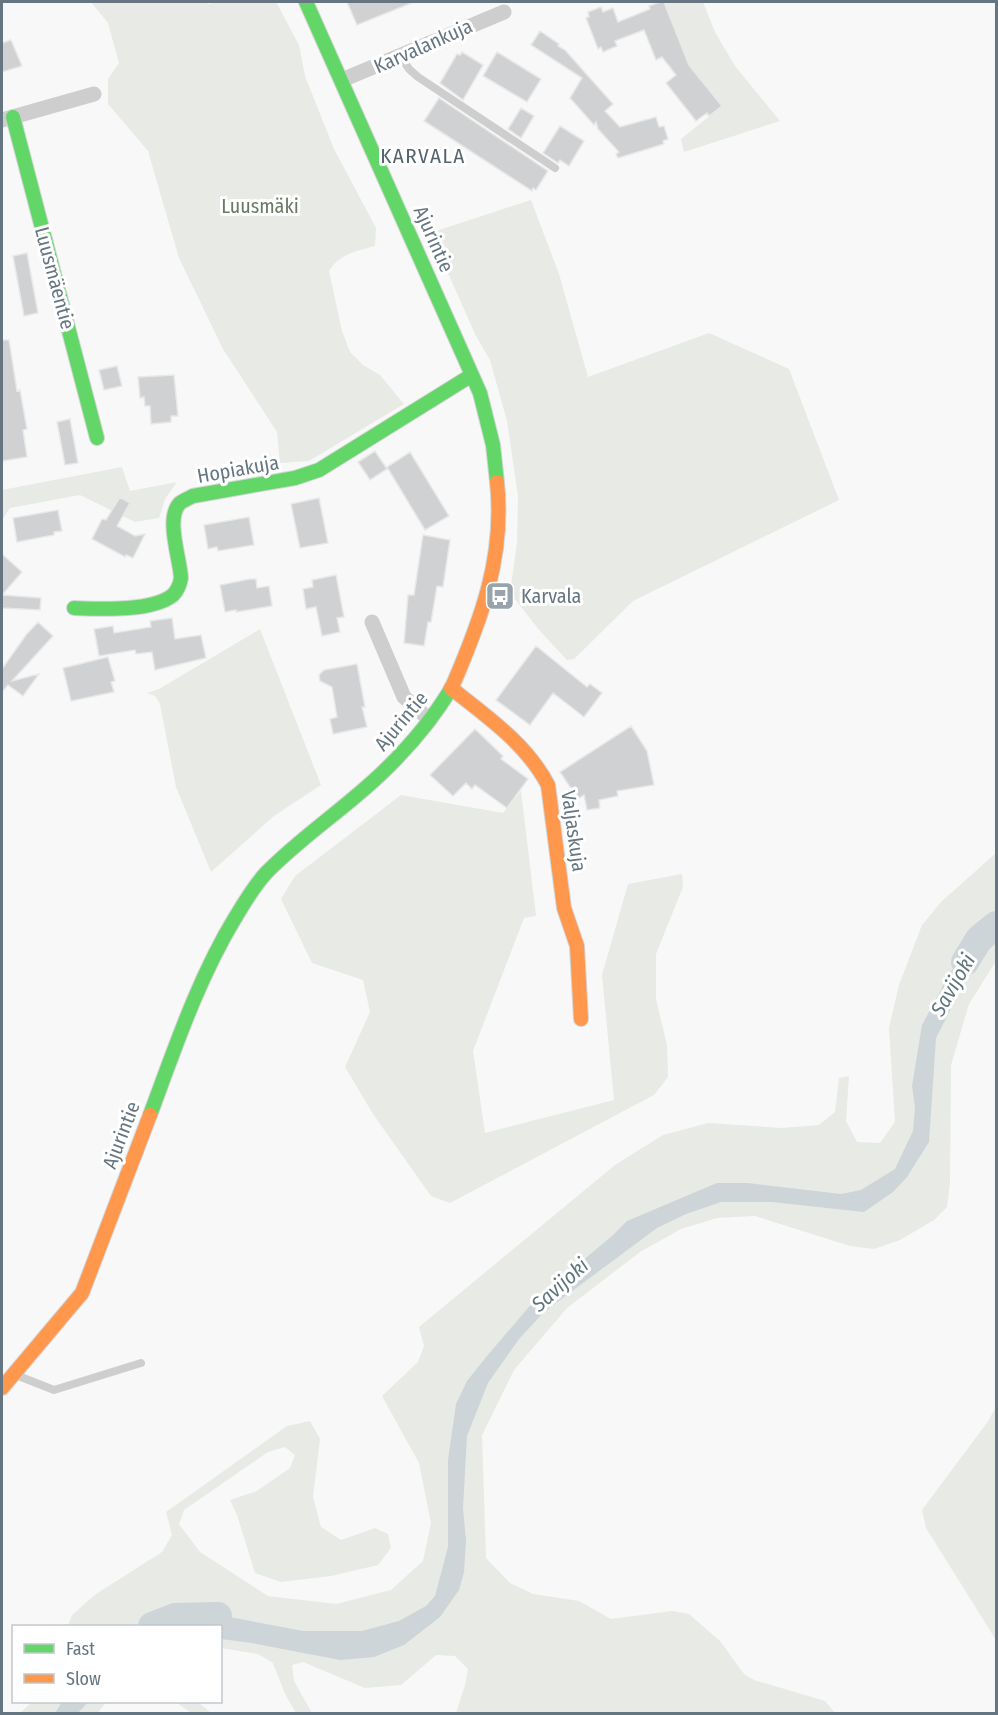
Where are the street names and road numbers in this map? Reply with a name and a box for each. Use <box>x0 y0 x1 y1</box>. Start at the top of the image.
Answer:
street label: Karvalankuja <box>370 14 476 78</box>
street label: Ajurintie <box>409 202 459 276</box>
street label: Luusmäentie <box>30 224 80 332</box>
street label: Hopiakuja <box>195 450 281 488</box>
street label: Ajurintie <box>369 686 433 756</box>
street label: Valjaskuja <box>556 789 592 873</box>
street label: Ajurintie <box>97 1098 145 1172</box>

